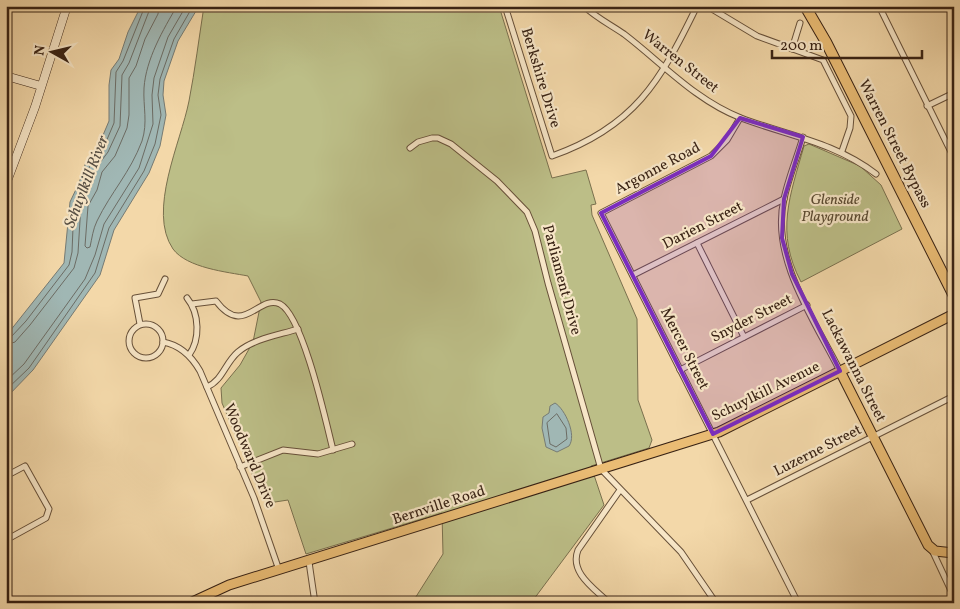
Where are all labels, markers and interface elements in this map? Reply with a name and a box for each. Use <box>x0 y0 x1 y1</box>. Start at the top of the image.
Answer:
street label: Berkshire Drive <box>515 25 565 131</box>
street label: Warren Street <box>637 25 723 99</box>
north arrow <box>28 28 78 78</box>
scale bar <box>772 28 922 60</box>
text: 200 m <box>780 36 823 57</box>
text: N <box>30 44 51 57</box>
street label: Warren Street Bypass <box>852 76 936 212</box>
water label: Schuylkill River <box>59 132 115 231</box>
street label: Argonne Road <box>611 138 705 200</box>
park label: Glenside Playground <box>801 190 869 228</box>
street label: Darien Street <box>659 197 747 255</box>
street label: Parliament Drive <box>536 223 586 337</box>
street label: Snyder Street <box>708 289 796 349</box>
street label: Mercer Street <box>654 304 714 394</box>
street label: Lackawanna Street <box>815 306 891 426</box>
street label: Schuylkill Avenue <box>708 357 824 427</box>
street label: Woodward Drive <box>218 400 280 512</box>
street label: Luzerne Street <box>770 420 866 482</box>
street label: Bernville Road <box>390 481 488 531</box>

